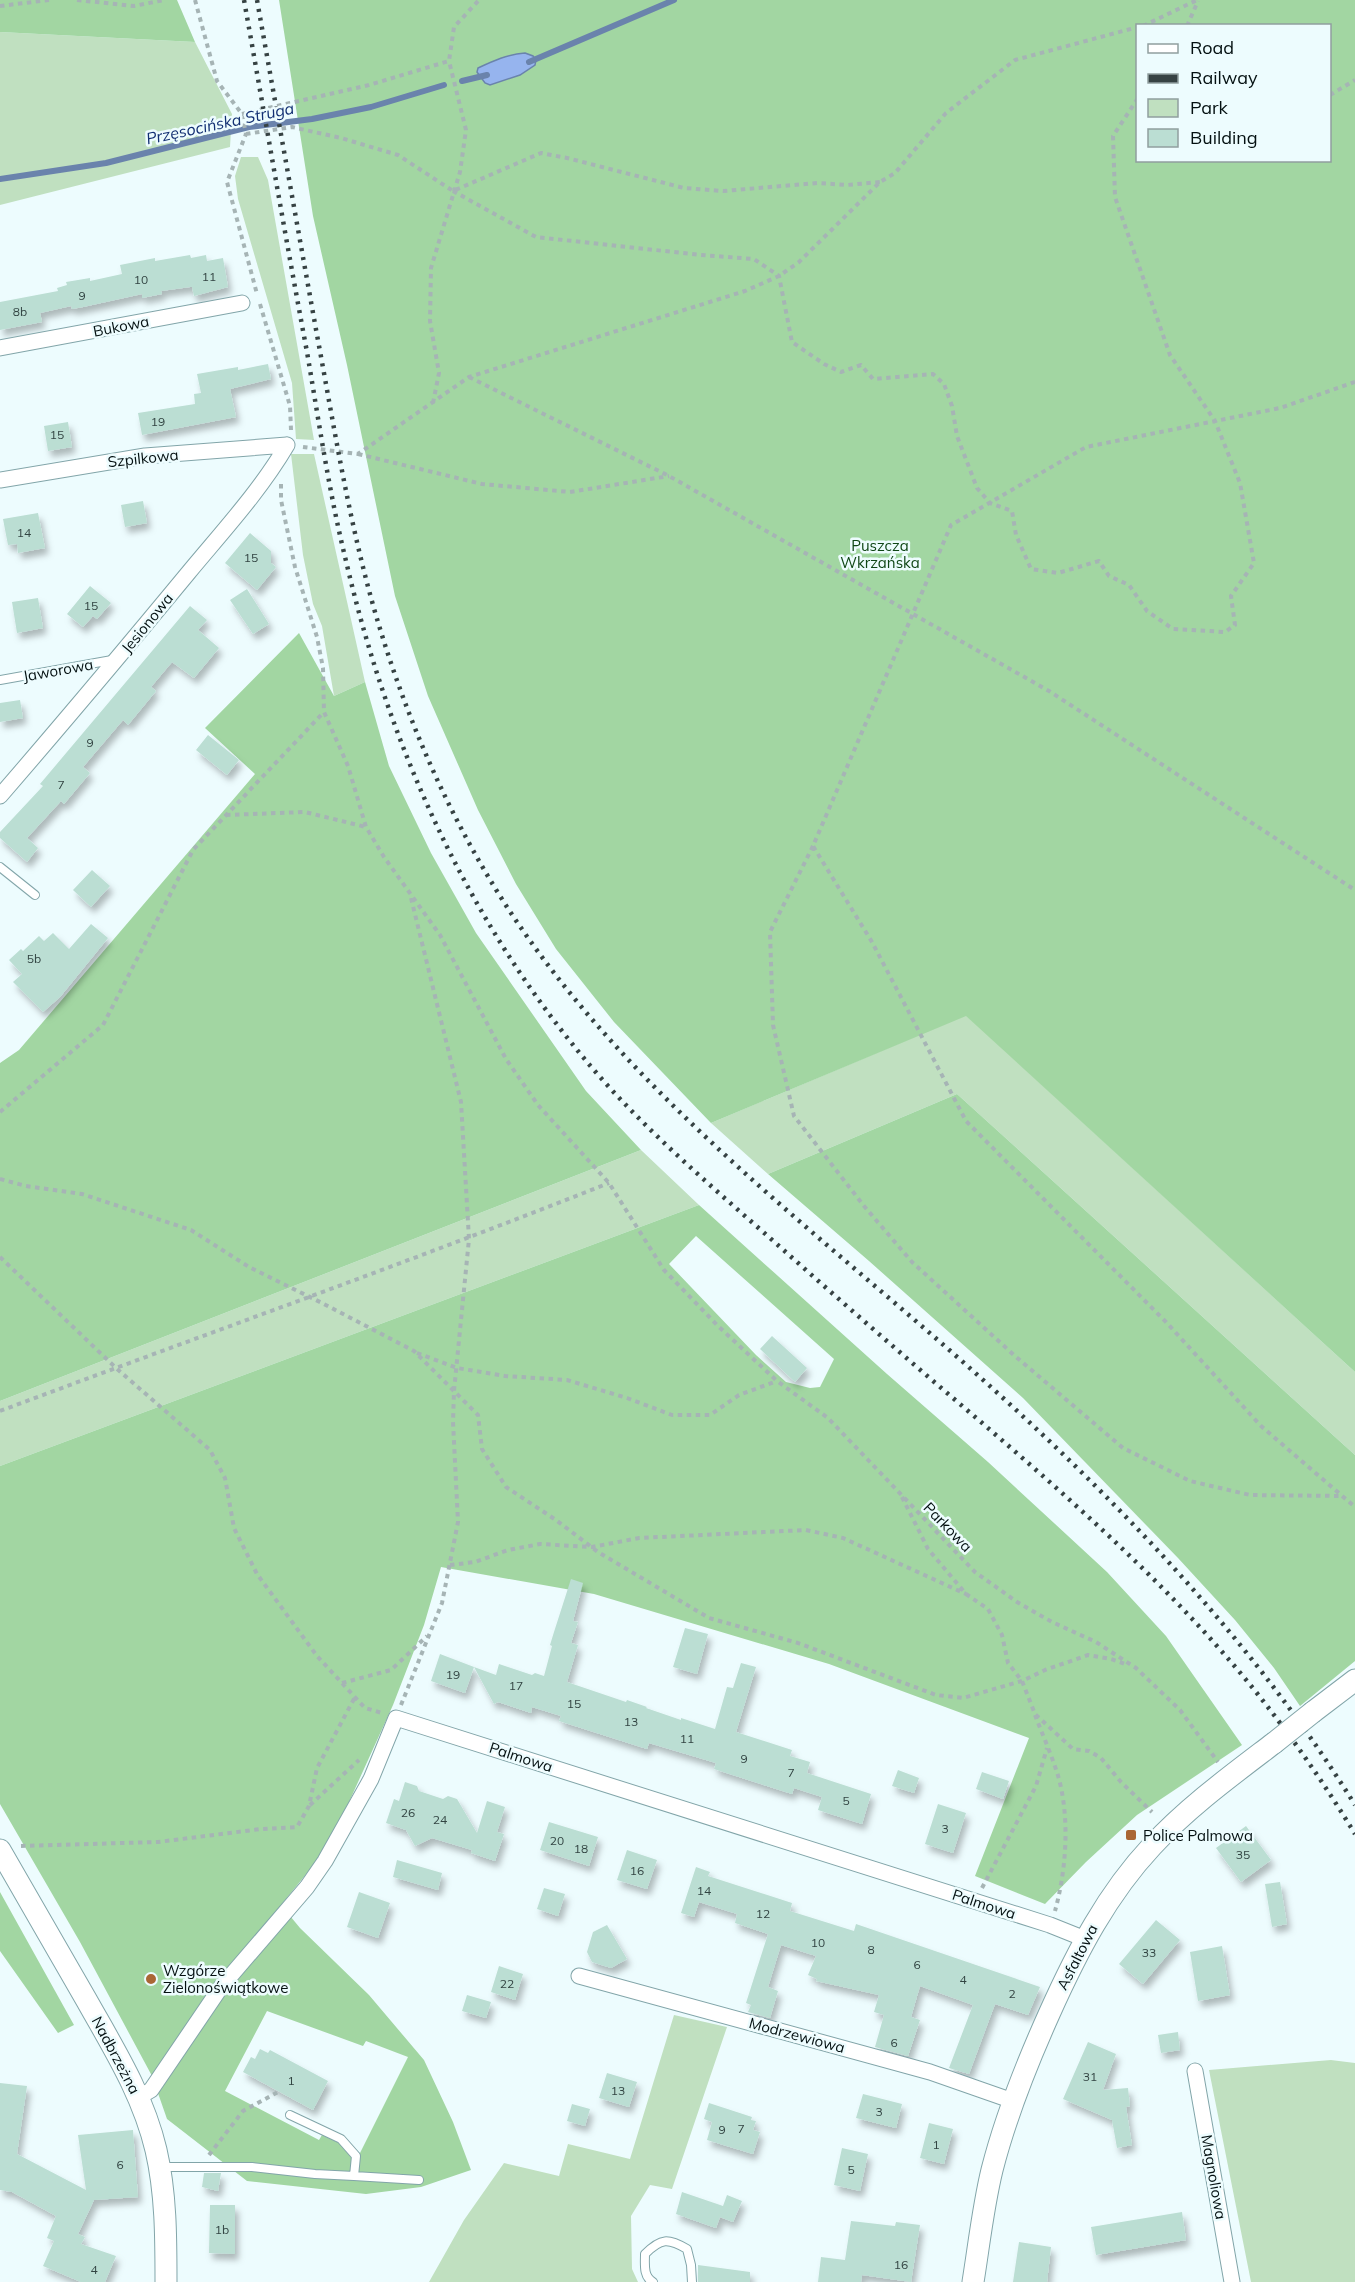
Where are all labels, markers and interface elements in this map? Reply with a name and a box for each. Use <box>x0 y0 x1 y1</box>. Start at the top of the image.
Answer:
legend <box>1136 24 1331 162</box>
text: Road <box>1190 36 1234 59</box>
text: Railway <box>1190 66 1258 89</box>
text: Park <box>1190 96 1229 119</box>
water label: Przęsocińska Struga <box>144 97 296 148</box>
text: Building <box>1190 126 1258 149</box>
house number: 11 <box>202 269 216 284</box>
house number: 10 <box>134 272 148 287</box>
house number: 9 <box>78 288 86 303</box>
house number: 8b <box>13 304 27 319</box>
street label: Bukowa <box>91 311 151 341</box>
house number: 19 <box>151 414 165 429</box>
house number: 15 <box>50 427 64 442</box>
street label: Szpilkowa <box>107 445 179 471</box>
house number: 14 <box>17 525 31 540</box>
park label: Puszcza Wkrzańska <box>840 536 920 572</box>
house number: 15 <box>244 550 258 565</box>
street label: Jesionowa <box>117 589 177 657</box>
house number: 15 <box>84 598 98 613</box>
street label: Jaworowa <box>21 654 95 686</box>
house number: 9 <box>86 735 94 750</box>
house number: 7 <box>57 777 65 792</box>
house number: 5b <box>27 951 41 966</box>
street label: Parkowa <box>920 1498 976 1556</box>
house number: 19 <box>446 1667 460 1682</box>
house number: 17 <box>509 1678 523 1693</box>
house number: 15 <box>567 1696 581 1711</box>
house number: 13 <box>624 1714 638 1729</box>
house number: 11 <box>680 1731 694 1746</box>
street label: Palmowa <box>487 1738 555 1776</box>
house number: 9 <box>740 1751 748 1766</box>
house number: 7 <box>787 1765 795 1780</box>
house number: 5 <box>842 1793 850 1808</box>
house number: 26 <box>401 1805 415 1820</box>
house number: 24 <box>433 1812 447 1827</box>
house number: 3 <box>941 1821 949 1836</box>
place label: Police Palmowa <box>1143 1826 1253 1845</box>
marker: Police Palmowa <box>1124 1828 1138 1842</box>
house number: 20 <box>550 1833 564 1848</box>
house number: 18 <box>574 1841 588 1856</box>
house number: 35 <box>1236 1847 1250 1862</box>
house number: 16 <box>630 1863 644 1878</box>
house number: 14 <box>697 1883 711 1898</box>
street label: Palmowa <box>950 1885 1018 1923</box>
house number: 12 <box>756 1906 770 1921</box>
street label: Asfaltowa <box>1052 1921 1102 1993</box>
house number: 10 <box>811 1935 825 1950</box>
house number: 8 <box>867 1942 875 1957</box>
house number: 33 <box>1142 1945 1156 1960</box>
house number: 6 <box>913 1957 921 1972</box>
place label: Wzgórze Zielonoświątkowe <box>163 1961 288 1997</box>
marker: Wzgórze Zielonoświątkowe <box>144 1972 158 1986</box>
house number: 4 <box>959 1972 967 1987</box>
house number: 22 <box>500 1976 514 1991</box>
house number: 2 <box>1008 1986 1016 2001</box>
street label: Nadbrzeżna <box>88 2013 144 2097</box>
street label: Modrzewiowa <box>747 2013 847 2057</box>
house number: 6 <box>890 2035 898 2050</box>
house number: 31 <box>1083 2069 1097 2084</box>
house number: 1 <box>287 2073 295 2088</box>
house number: 13 <box>611 2083 625 2098</box>
house number: 3 <box>875 2104 883 2119</box>
house number: 7 <box>737 2121 745 2136</box>
house number: 9 <box>718 2122 726 2137</box>
street label: Magnoliowa <box>1197 2133 1231 2221</box>
house number: 1 <box>932 2137 940 2152</box>
house number: 6 <box>116 2157 124 2172</box>
house number: 5 <box>847 2162 855 2177</box>
house number: 1b <box>215 2222 229 2237</box>
house number: 16 <box>894 2257 908 2272</box>
house number: 4 <box>90 2262 98 2277</box>

